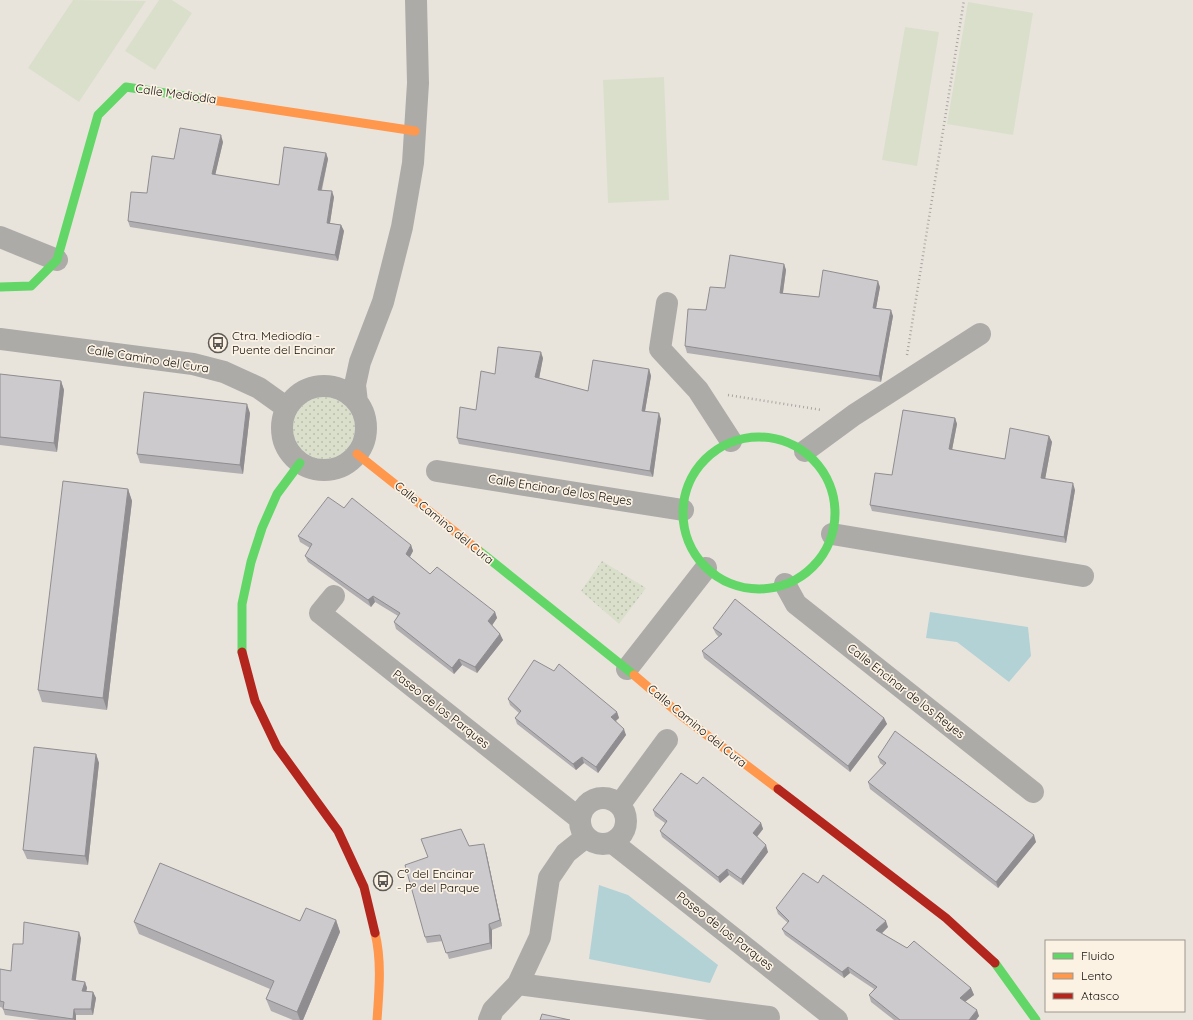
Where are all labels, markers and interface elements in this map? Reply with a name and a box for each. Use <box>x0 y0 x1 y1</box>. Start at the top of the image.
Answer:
street label: Calle Mediodía <box>135 80 217 107</box>
place label: Ctra. Mediodía - Puente del Encinar <box>232 328 336 357</box>
bus stop icon: Ctra. Mediodía - Puente del Encinar <box>207 332 229 354</box>
street label: Calle Camino del Cura <box>86 341 210 376</box>
street label: Calle Encinar de los Reyes <box>487 471 633 508</box>
street label: Calle Camino del Cura <box>392 478 497 567</box>
street label: Calle Encinar de los Reyes <box>844 640 968 741</box>
street label: Paseo de los Parques <box>390 666 493 751</box>
street label: Calle Camino del Cura <box>645 681 750 770</box>
place label: Cº del Encinar - Pº del Parque <box>397 866 479 895</box>
bus stop icon: Cº del Encinar - Pº del Parque <box>372 870 394 892</box>
street label: Paseo de los Parques <box>674 888 777 973</box>
legend <box>1045 940 1185 1012</box>
text: Fluido <box>1081 948 1114 963</box>
text: Lento <box>1081 968 1112 983</box>
text: Atasco <box>1081 988 1119 1003</box>

